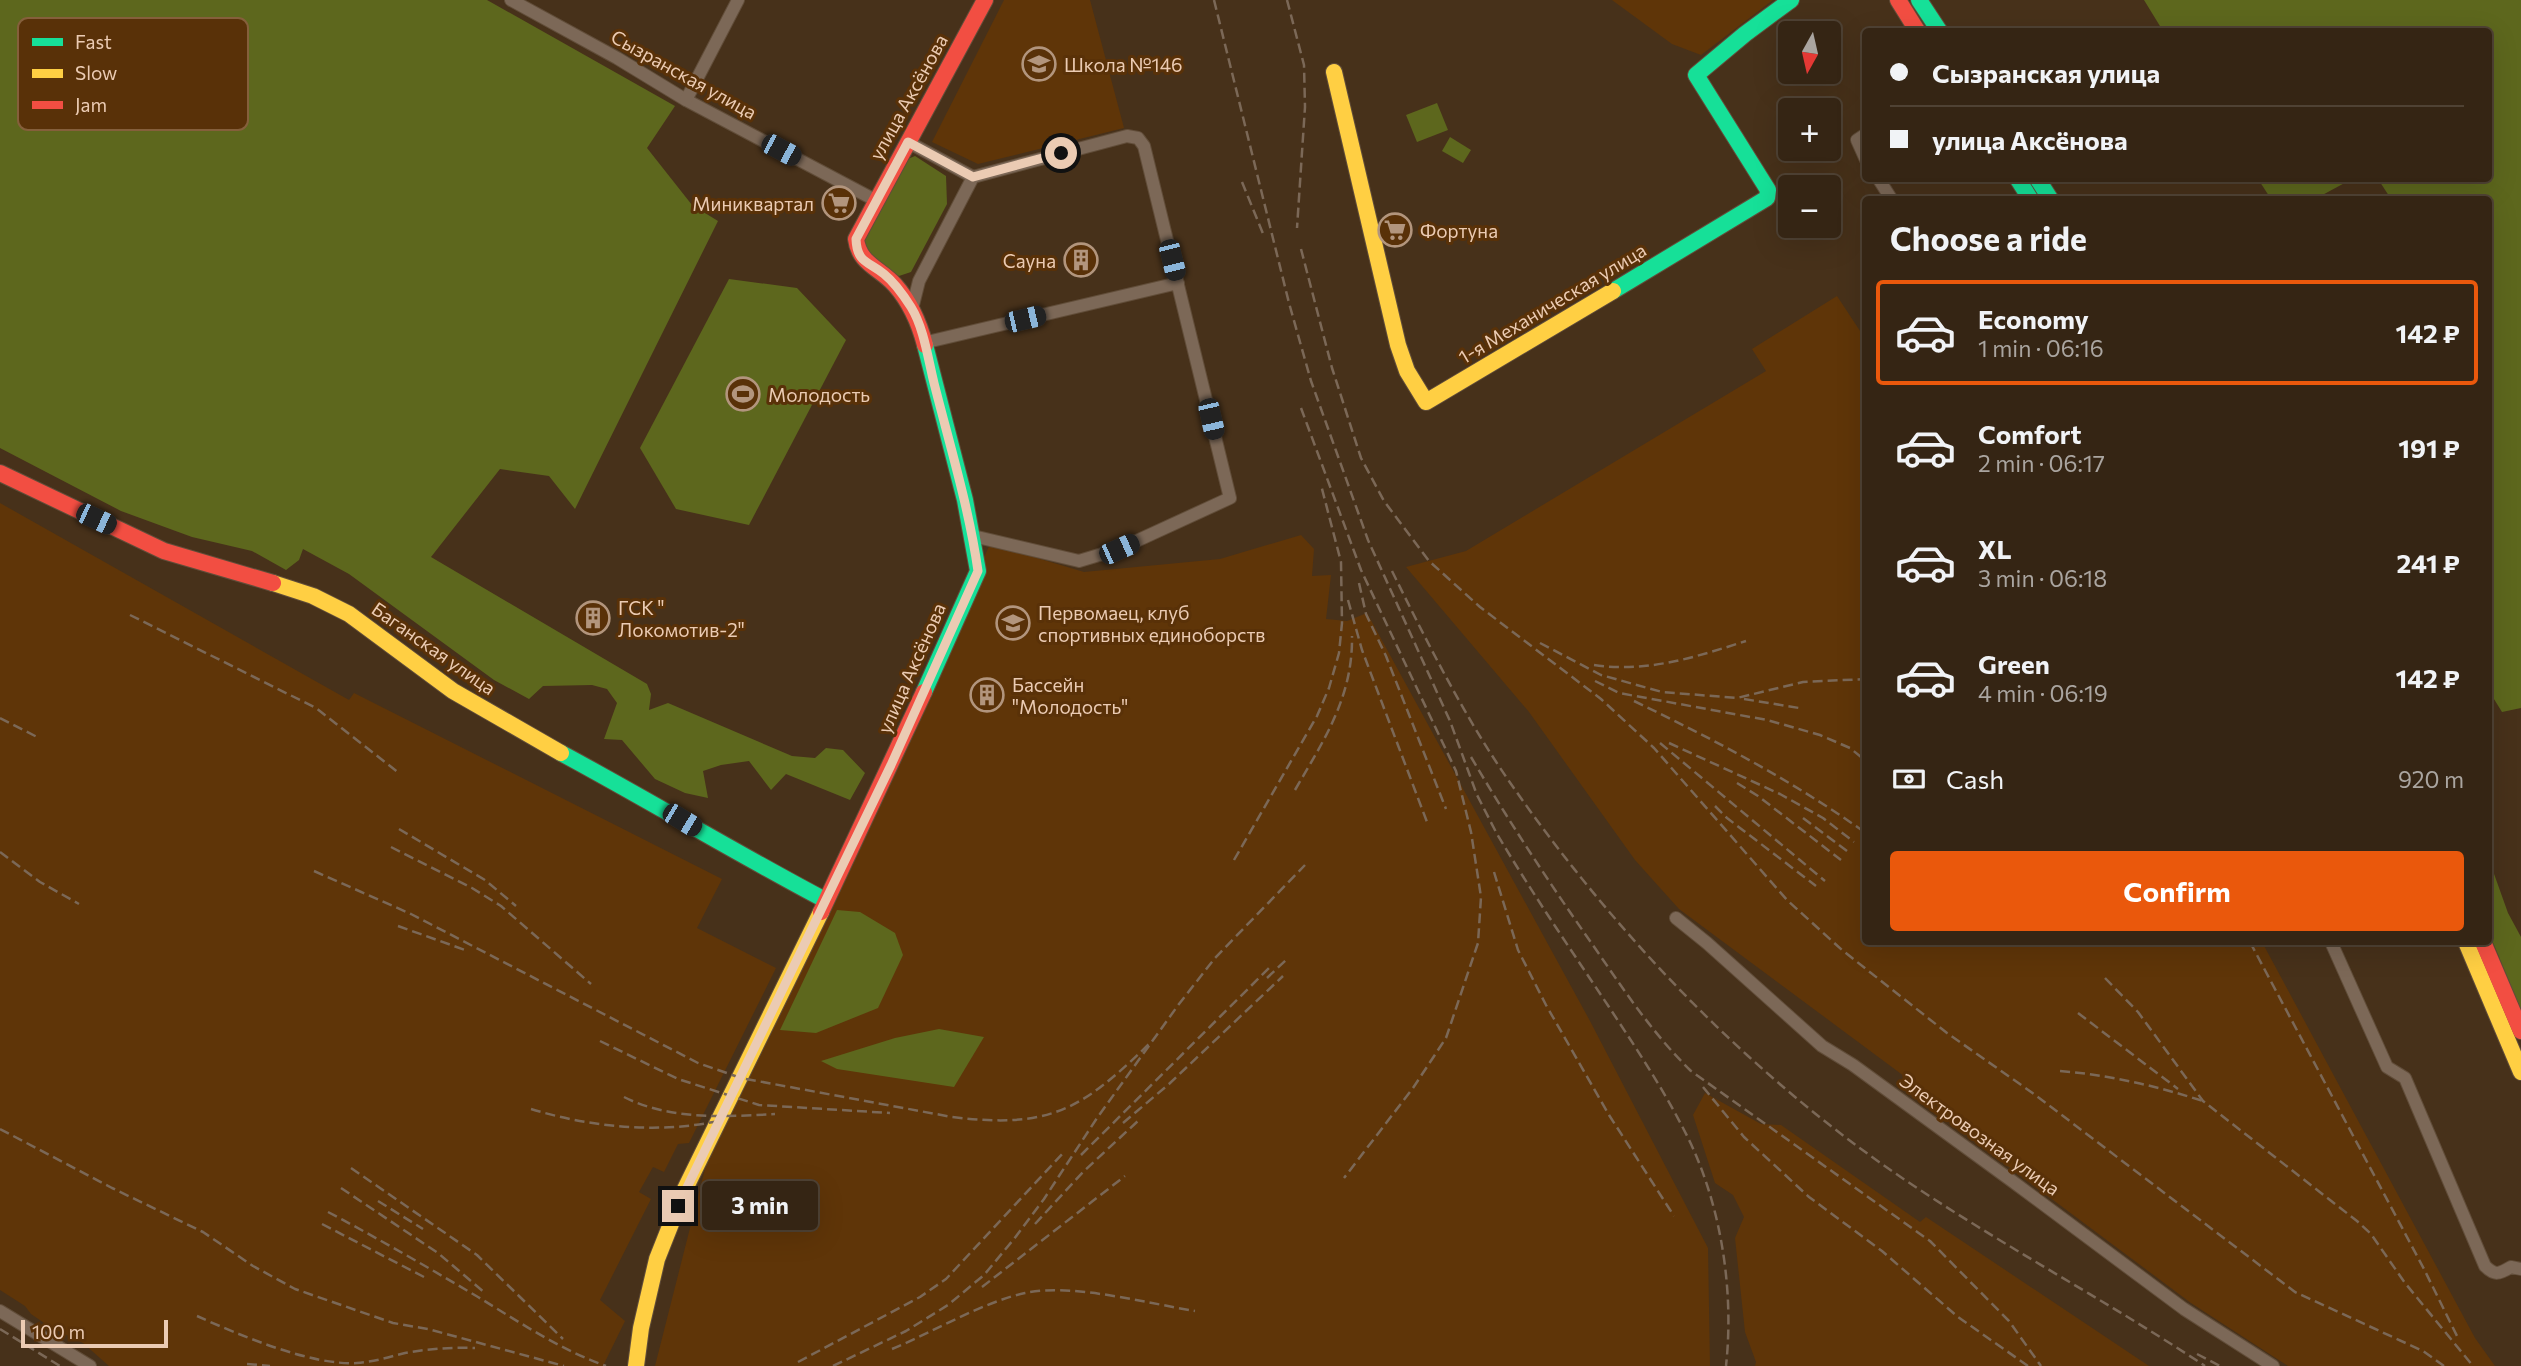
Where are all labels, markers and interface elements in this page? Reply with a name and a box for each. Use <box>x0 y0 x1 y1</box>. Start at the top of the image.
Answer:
legend <box>18 18 248 130</box>
north arrow <box>1778 21 1841 84</box>
map controls <box>1778 21 1841 238</box>
street label: Сызранская улица <box>607 24 761 124</box>
text: Fast <box>75 30 112 53</box>
street label: улица Аксёнова <box>864 30 952 164</box>
school or university icon: Школа №146 <box>1020 45 1058 83</box>
place label: Школа №146 <box>1064 53 1183 76</box>
text: Сызранская улица <box>1932 57 2160 88</box>
text: Slow <box>75 61 117 84</box>
text: Jam <box>75 93 107 116</box>
button: + <box>1778 98 1841 161</box>
text: улица Аксёнова <box>1932 124 2128 155</box>
car <box>758 131 805 169</box>
route start <box>1045 137 1077 169</box>
button: − <box>1778 175 1841 238</box>
supermarket icon: Миниквартал <box>820 184 858 222</box>
place label: Миниквартал <box>692 192 814 215</box>
supermarket icon: Фортуна <box>1376 211 1414 249</box>
text: Choose a ride <box>1890 218 2087 258</box>
place label: Фортуна <box>1420 219 1498 242</box>
car <box>1157 237 1188 283</box>
street label: 1-я Механическая улица <box>1454 238 1650 368</box>
building icon: Сауна <box>1062 241 1100 279</box>
place label: Сауна <box>1003 249 1056 272</box>
icon: car <box>1894 301 1957 364</box>
text: Economy <box>1978 303 2089 334</box>
car <box>1003 304 1048 334</box>
text: 142 ₽ <box>2396 317 2460 348</box>
text: 1 min · 06:16 <box>1978 334 2104 362</box>
sports icon: Молодость <box>724 375 762 413</box>
place label: Молодость <box>768 383 870 406</box>
car <box>1197 396 1226 442</box>
icon: car <box>1894 416 1957 479</box>
text: Comfort <box>1978 418 2081 449</box>
text: 191 ₽ <box>2398 432 2460 463</box>
text: 2 min · 06:17 <box>1978 449 2105 477</box>
car <box>73 501 120 537</box>
car <box>1096 531 1143 567</box>
icon: car <box>1894 531 1957 594</box>
text: XL <box>1978 533 2012 564</box>
text: 241 ₽ <box>2397 547 2460 578</box>
text: 3 min · 06:18 <box>1978 564 2107 592</box>
place label: ГСК " Локомотив-2" <box>618 596 745 641</box>
street label: Баганская улица <box>368 597 500 699</box>
building icon: ГСК " Локомотив-2" <box>574 599 612 637</box>
street label: улица Аксёнова <box>872 599 950 737</box>
place label: Первомаец, клуб спортивных единоборств <box>1038 601 1265 646</box>
school or university icon: Первомаец, клуб спортивных единоборств <box>994 604 1032 642</box>
icon: car <box>1894 646 1957 709</box>
text: Green <box>1978 648 2050 679</box>
text: 142 ₽ <box>2396 662 2460 693</box>
place label: Бассейн "Молодость" <box>1012 673 1128 718</box>
building icon: Бассейн "Молодость" <box>968 676 1006 714</box>
text: 4 min · 06:19 <box>1978 679 2108 707</box>
icon: cash <box>1890 760 1928 798</box>
text: Cash <box>1946 763 2004 794</box>
text: 920 m <box>2398 765 2464 793</box>
car <box>659 800 706 840</box>
button: Confirm <box>1890 851 2464 931</box>
street label: Электровозная улица <box>1895 1068 2065 1200</box>
callout: 3 min <box>702 1182 818 1230</box>
route end <box>662 1190 694 1222</box>
text: 3 min <box>731 1191 789 1219</box>
scale bar <box>21 1317 168 1349</box>
text: 100 m <box>32 1320 85 1343</box>

